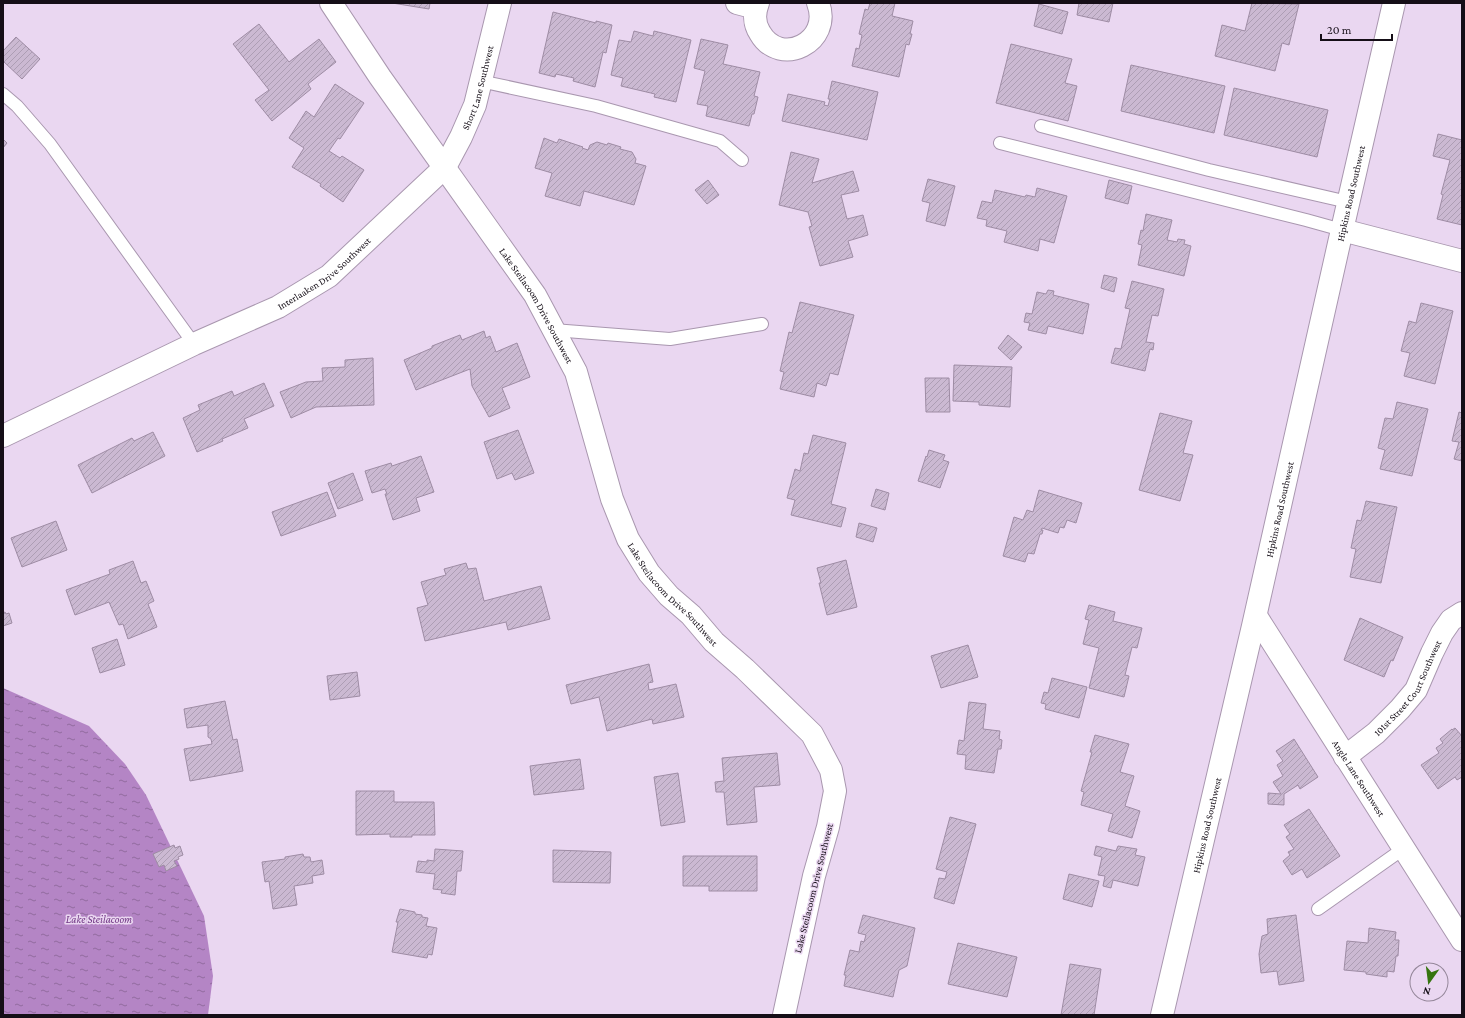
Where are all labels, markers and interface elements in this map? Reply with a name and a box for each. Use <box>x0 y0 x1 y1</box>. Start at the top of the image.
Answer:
scale bar <box>1321 16 1392 42</box>
text: 20 m <box>1327 23 1352 37</box>
street label: Short Lane Southwest <box>460 44 496 132</box>
street label: Hipkins Road Southwest <box>1335 144 1367 242</box>
street label: Interlaaken Drive Southwest <box>276 235 373 312</box>
street label: Lake Steilacoom Drive Southwest <box>497 246 576 366</box>
street label: Hipkins Road Southwest <box>1264 460 1296 558</box>
street label: Lake Steilacoom Drive Southwest <box>625 541 720 649</box>
street label: 101st Street Court Southwest <box>1372 638 1444 738</box>
street label: Angle Lane Southwest <box>1330 738 1387 819</box>
street label: Hipkins Road Southwest <box>1190 776 1224 874</box>
street label: Lake Steilacoom Drive Southwest <box>792 822 835 954</box>
water label: Lake Steilacoom <box>66 913 132 925</box>
north arrow <box>1409 962 1449 1002</box>
text: N <box>1421 985 1432 998</box>

